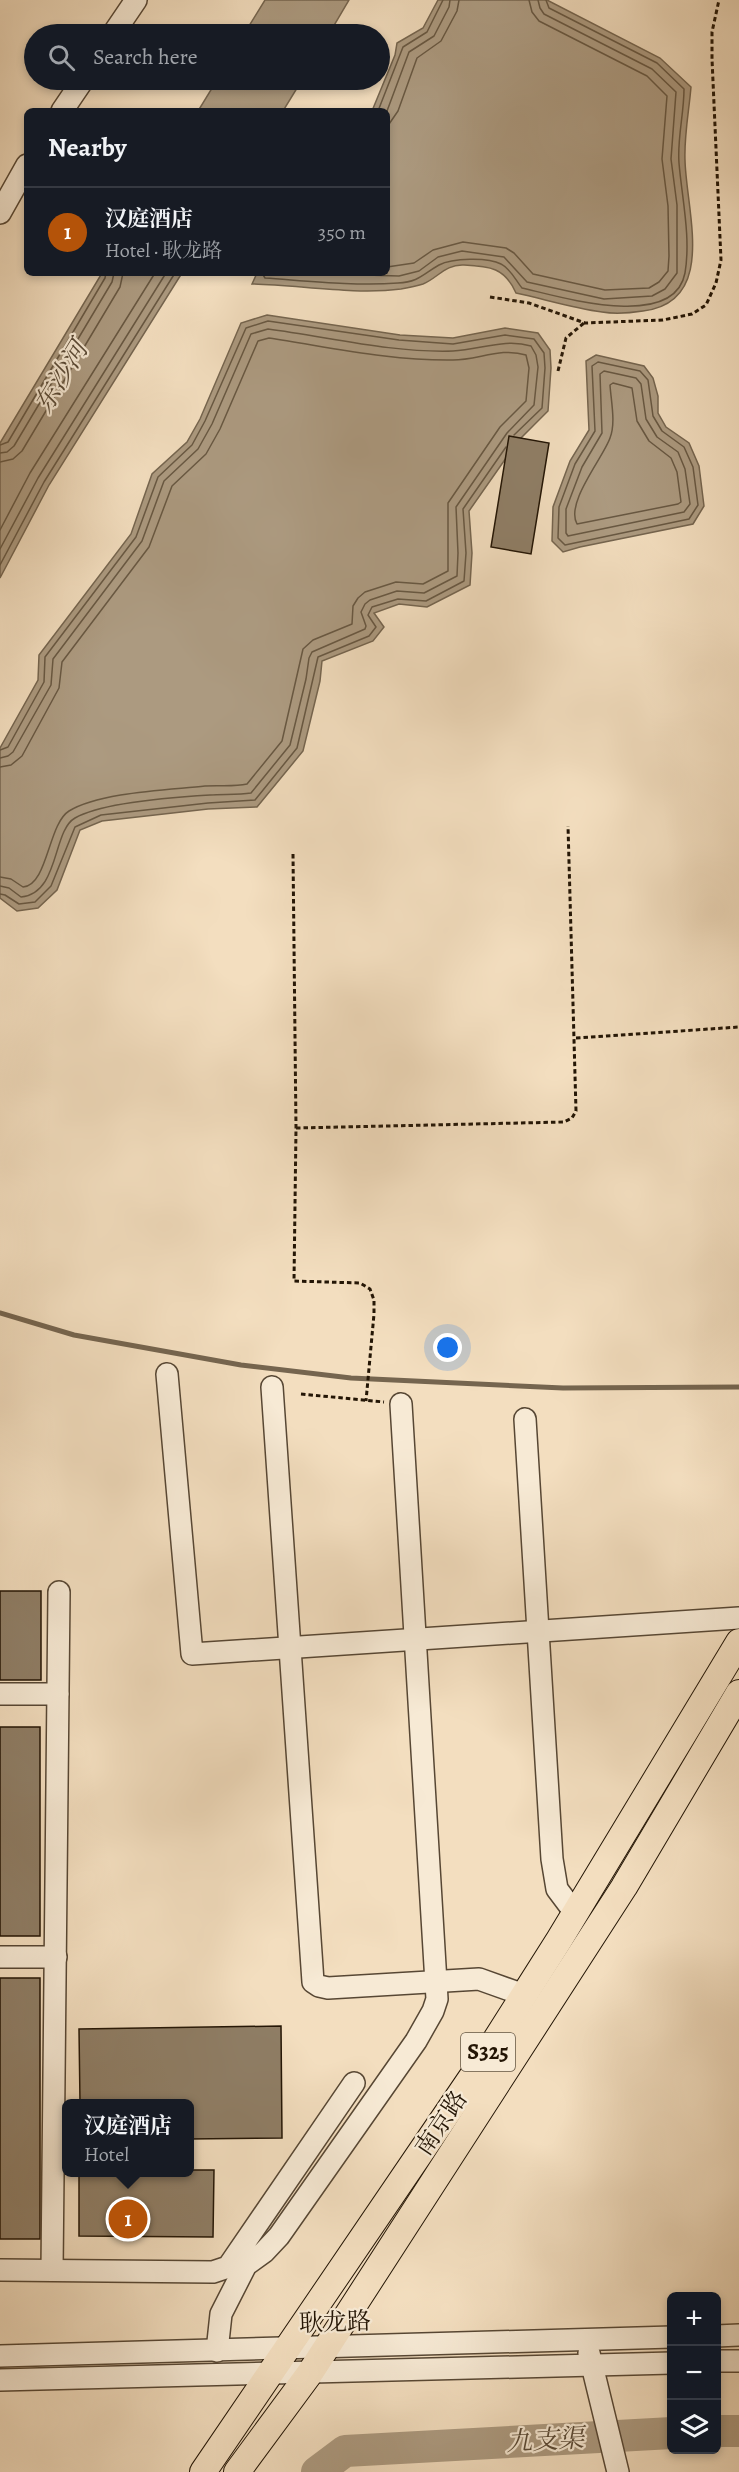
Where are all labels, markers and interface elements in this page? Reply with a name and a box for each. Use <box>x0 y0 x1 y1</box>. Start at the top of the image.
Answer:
search box <box>24 24 390 90</box>
icon: search <box>45 41 78 74</box>
text: Search here <box>93 42 198 72</box>
text: Nearby <box>48 130 127 165</box>
text: 汉庭酒店 <box>105 204 193 234</box>
text: 1 <box>64 219 71 246</box>
text: 350 m <box>318 219 366 246</box>
text: Hotel · 耿龙路 <box>105 237 222 264</box>
water label: 东沙河 <box>26 331 98 419</box>
your location <box>433 1333 462 1362</box>
road number: S325 <box>461 2033 515 2071</box>
street label: 南京路 <box>408 2084 474 2162</box>
popup <box>62 2099 194 2177</box>
text: 汉庭酒店 <box>84 2111 172 2141</box>
text: Hotel <box>84 2141 129 2168</box>
pin: 1 <box>108 2196 148 2242</box>
map controls <box>667 2292 721 2454</box>
button: + <box>667 2292 721 2346</box>
street label: 耿龙路 <box>298 2305 372 2339</box>
button: − <box>667 2346 721 2400</box>
button: layers <box>667 2400 721 2454</box>
water label: 九支渠 <box>505 2420 588 2460</box>

